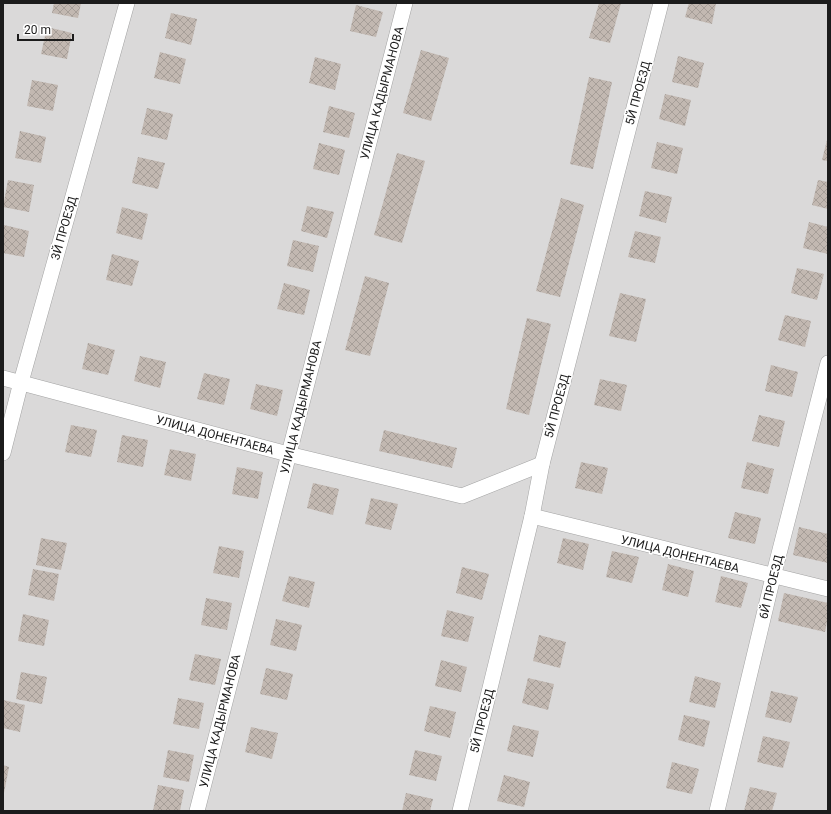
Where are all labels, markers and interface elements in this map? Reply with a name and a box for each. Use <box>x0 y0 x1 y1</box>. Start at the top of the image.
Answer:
scale bar <box>18 16 73 42</box>
text: 20 m <box>24 23 51 37</box>
street label: УЛИЦА КАДЫРМАНОВА <box>357 25 407 161</box>
street label: 5Й ПРОЕЗД <box>622 59 653 127</box>
street label: 3Й ПРОЕЗД <box>47 194 80 261</box>
street label: УЛИЦА КАДЫРМАНОВА <box>278 339 324 475</box>
street label: 5Й ПРОЕЗД <box>541 372 572 440</box>
street label: УЛИЦА ДОНЕНТАЕВА <box>154 413 276 458</box>
street label: УЛИЦА ДОНЕНТАЕВА <box>619 533 741 576</box>
street label: 6Й ПРОЕЗД <box>755 553 786 621</box>
street label: УЛИЦА КАДЫРМАНОВА <box>197 653 243 789</box>
street label: 5Й ПРОЕЗД <box>466 687 497 755</box>

